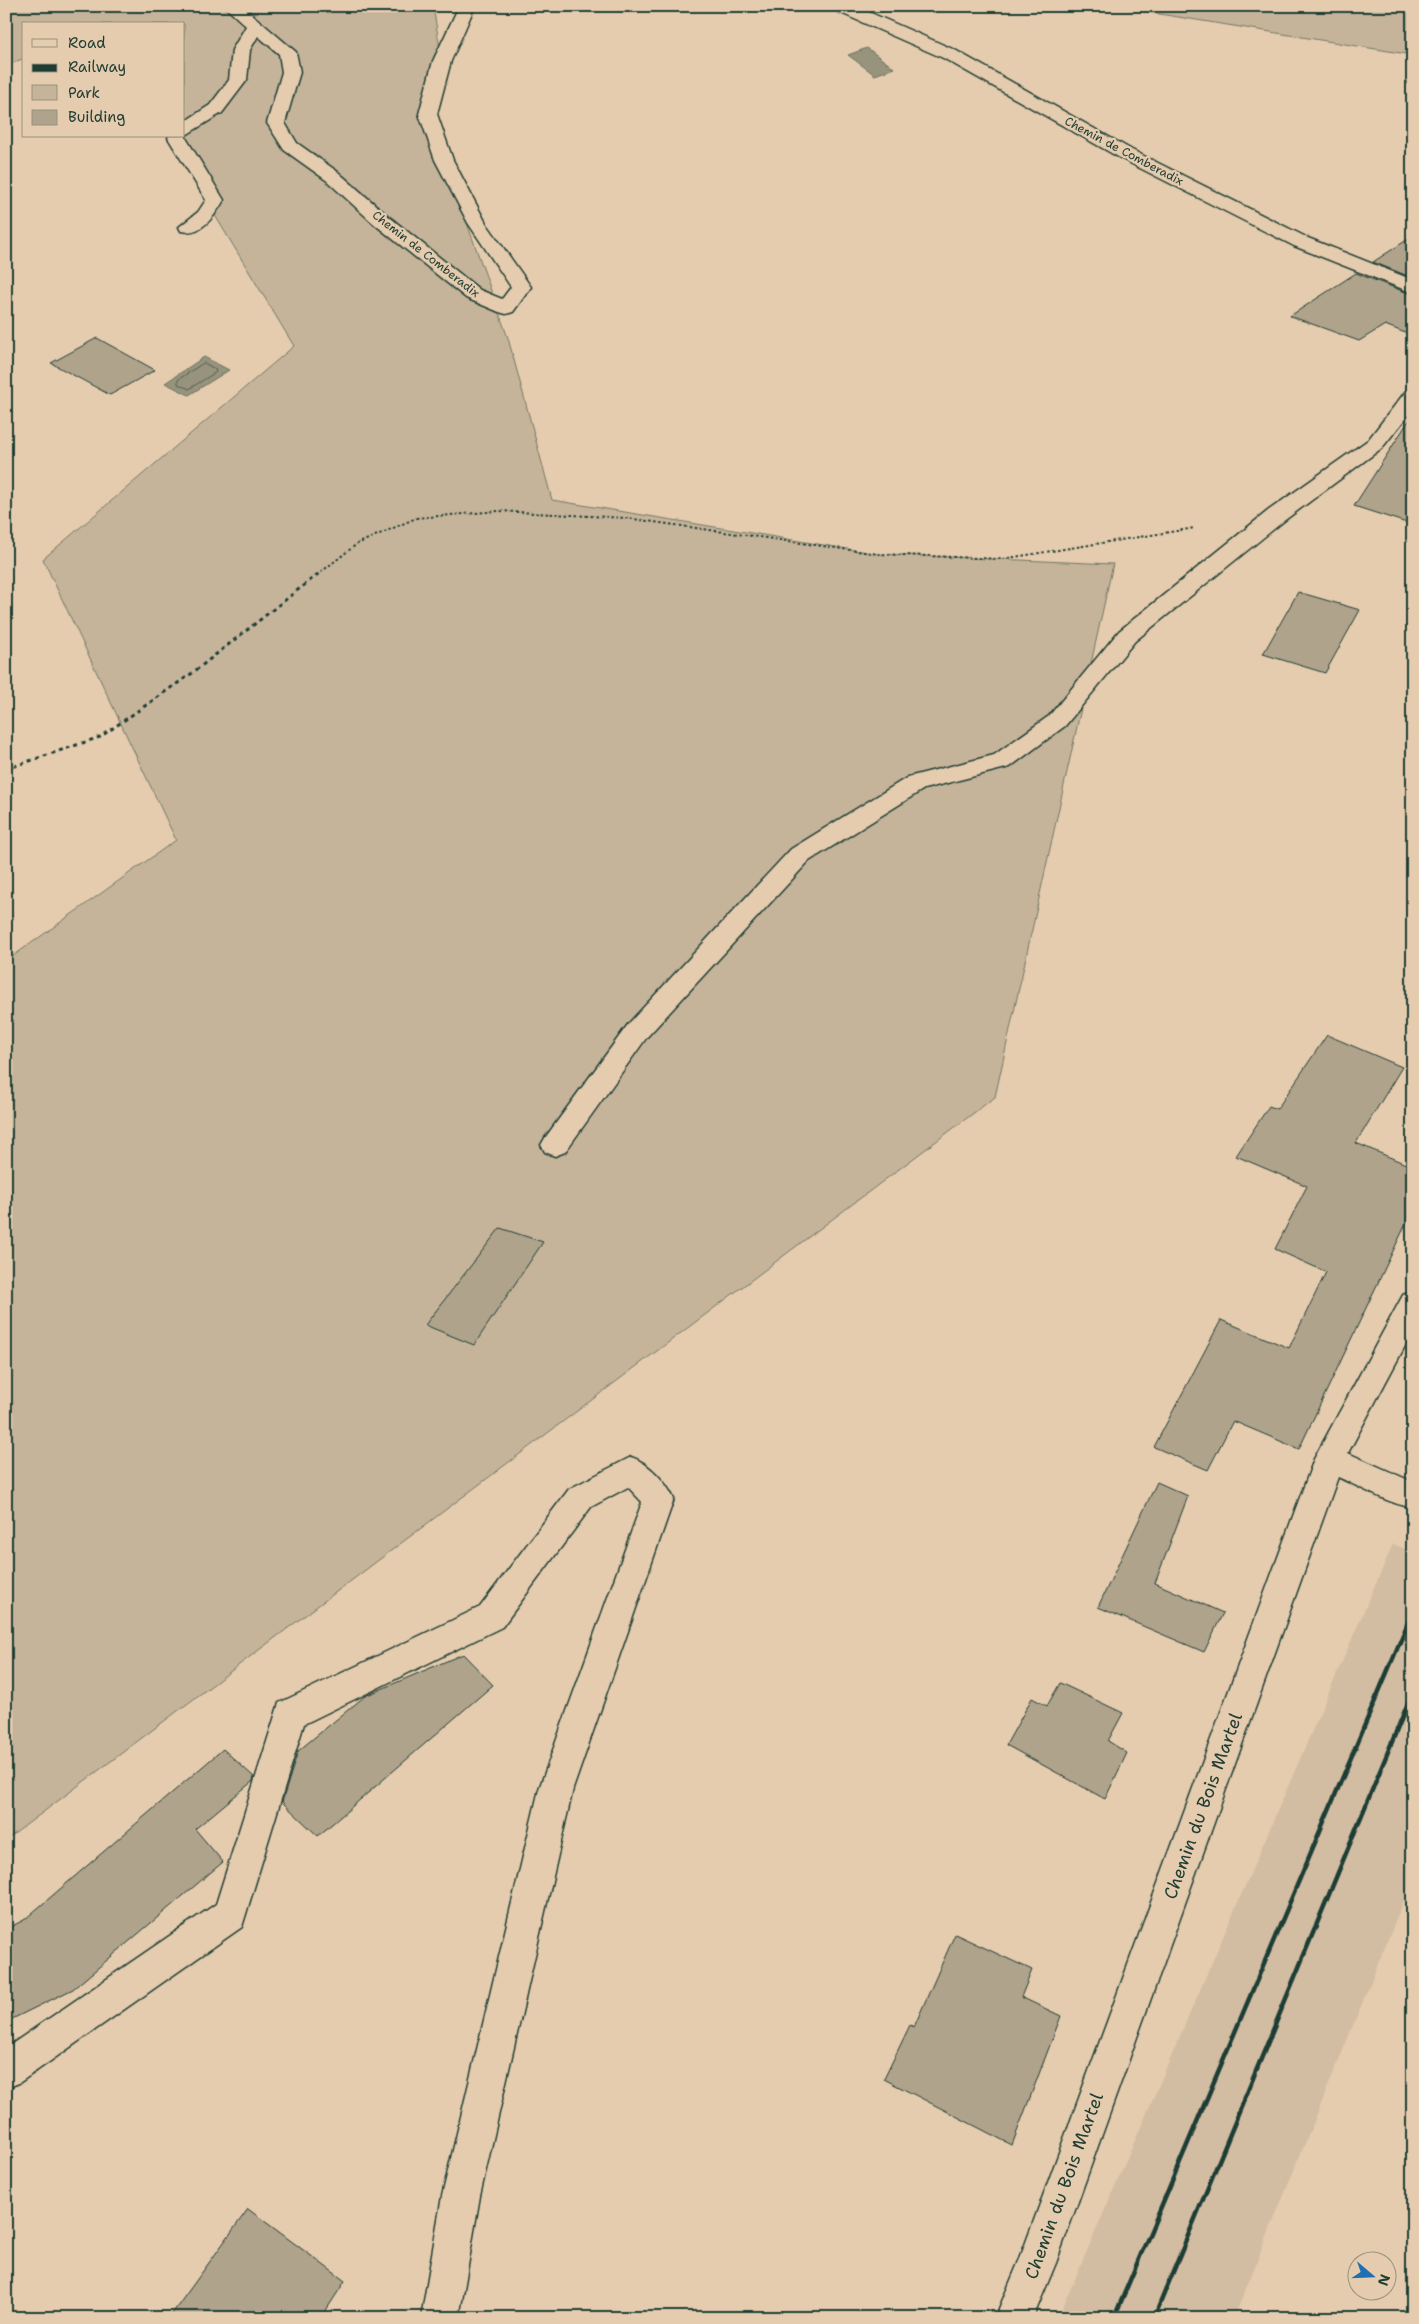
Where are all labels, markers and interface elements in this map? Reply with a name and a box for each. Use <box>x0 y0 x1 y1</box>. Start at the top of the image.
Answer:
legend <box>22 22 185 138</box>
text: Road <box>68 33 106 53</box>
text: Railway <box>68 57 126 77</box>
text: Park <box>68 83 100 103</box>
text: Building <box>68 107 125 127</box>
street label: Chemin de Comberadix <box>1062 113 1186 189</box>
street label: Chemin de Comberadix <box>369 207 483 301</box>
street label: Chemin du Bois Martel <box>1158 1709 1248 1903</box>
street label: Chemin du Bois Martel <box>1019 2089 1109 2283</box>
north arrow <box>1346 2252 1396 2302</box>
text: N <box>1374 2272 1395 2288</box>

